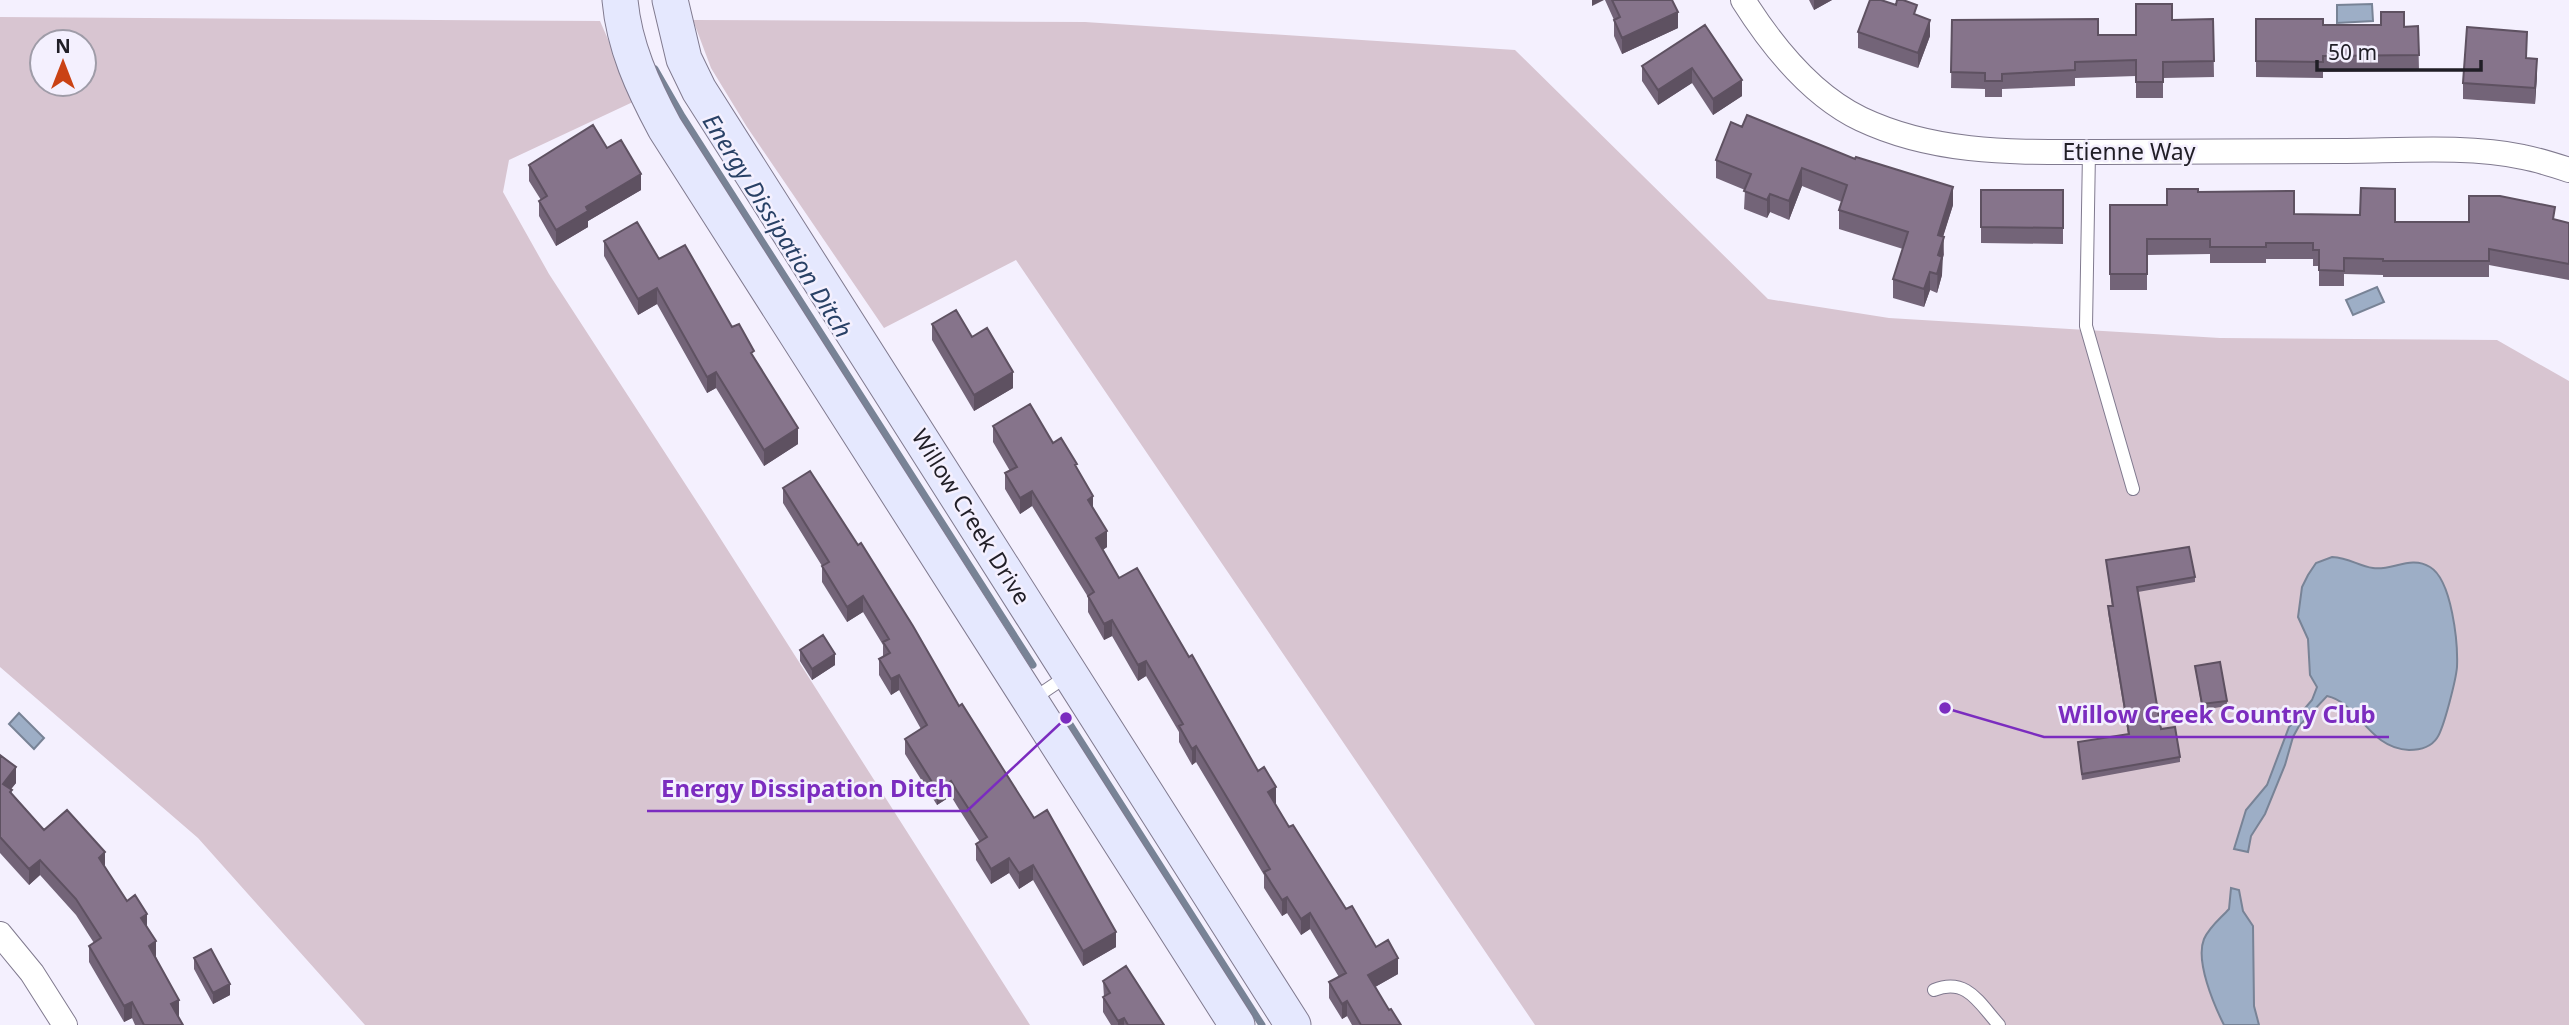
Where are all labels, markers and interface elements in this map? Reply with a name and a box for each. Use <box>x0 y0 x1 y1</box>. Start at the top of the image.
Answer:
north arrow <box>28 28 98 98</box>
scale bar <box>2317 28 2482 72</box>
text: N <box>55 33 71 59</box>
text: 50 m <box>2328 38 2377 66</box>
water label: Energy Dissipation Ditch <box>696 107 861 343</box>
street label: Etienne Way <box>2063 135 2196 167</box>
street label: Willow Creek Drive <box>905 423 1039 610</box>
callout: Willow Creek Country Club <box>2044 692 2389 737</box>
text: Willow Creek Country Club <box>2058 697 2376 730</box>
callout: Energy Dissipation Ditch <box>647 766 967 811</box>
text: Energy Dissipation Ditch <box>661 771 953 804</box>

